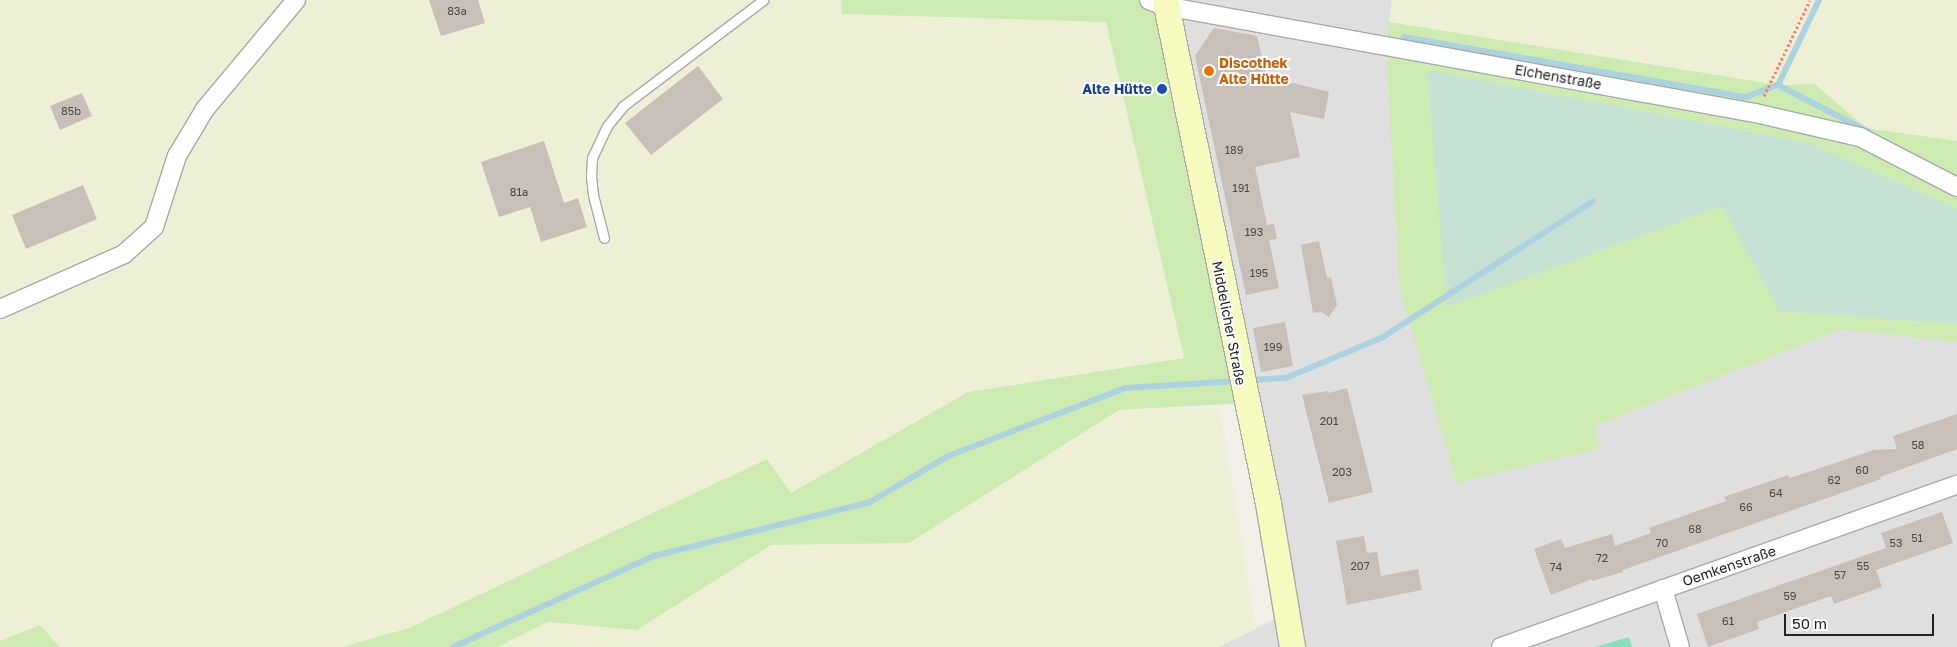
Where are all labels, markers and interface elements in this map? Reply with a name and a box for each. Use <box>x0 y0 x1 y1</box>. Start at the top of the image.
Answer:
house number: 83a <box>447 4 467 18</box>
place label: Discothek Alte Hütte <box>1219 55 1289 88</box>
street label: Eichenstraße <box>1513 61 1603 93</box>
marker: Discothek Alte Hütte <box>1203 65 1215 77</box>
place label: Alte Hütte <box>1082 81 1152 97</box>
marker: Alte Hütte <box>1156 83 1168 95</box>
house number: 85b <box>61 104 81 118</box>
house number: 189 <box>1225 143 1243 157</box>
house number: 191 <box>1232 181 1250 195</box>
house number: 81a <box>510 185 528 199</box>
house number: 193 <box>1245 225 1263 239</box>
street label: Middelicher Straße <box>1209 259 1249 387</box>
house number: 195 <box>1250 266 1268 280</box>
house number: 199 <box>1264 340 1282 354</box>
house number: 201 <box>1320 414 1338 428</box>
house number: 58 <box>1911 438 1925 452</box>
house number: 60 <box>1855 463 1869 477</box>
house number: 203 <box>1332 465 1352 479</box>
house number: 62 <box>1827 473 1841 487</box>
house number: 64 <box>1769 486 1783 500</box>
house number: 66 <box>1739 500 1753 514</box>
house number: 68 <box>1688 522 1702 536</box>
house number: 51 <box>1911 531 1923 545</box>
house number: 70 <box>1656 536 1668 550</box>
house number: 53 <box>1890 536 1902 550</box>
street label: Oemkenstraße <box>1680 542 1778 590</box>
house number: 72 <box>1596 551 1608 565</box>
house number: 207 <box>1350 559 1370 573</box>
house number: 55 <box>1857 559 1869 573</box>
house number: 74 <box>1550 560 1562 574</box>
house number: 57 <box>1834 568 1846 582</box>
house number: 59 <box>1783 589 1797 603</box>
scale bar <box>1787 604 1937 636</box>
house number: 61 <box>1722 614 1734 628</box>
text: 50 m <box>1792 614 1827 632</box>

